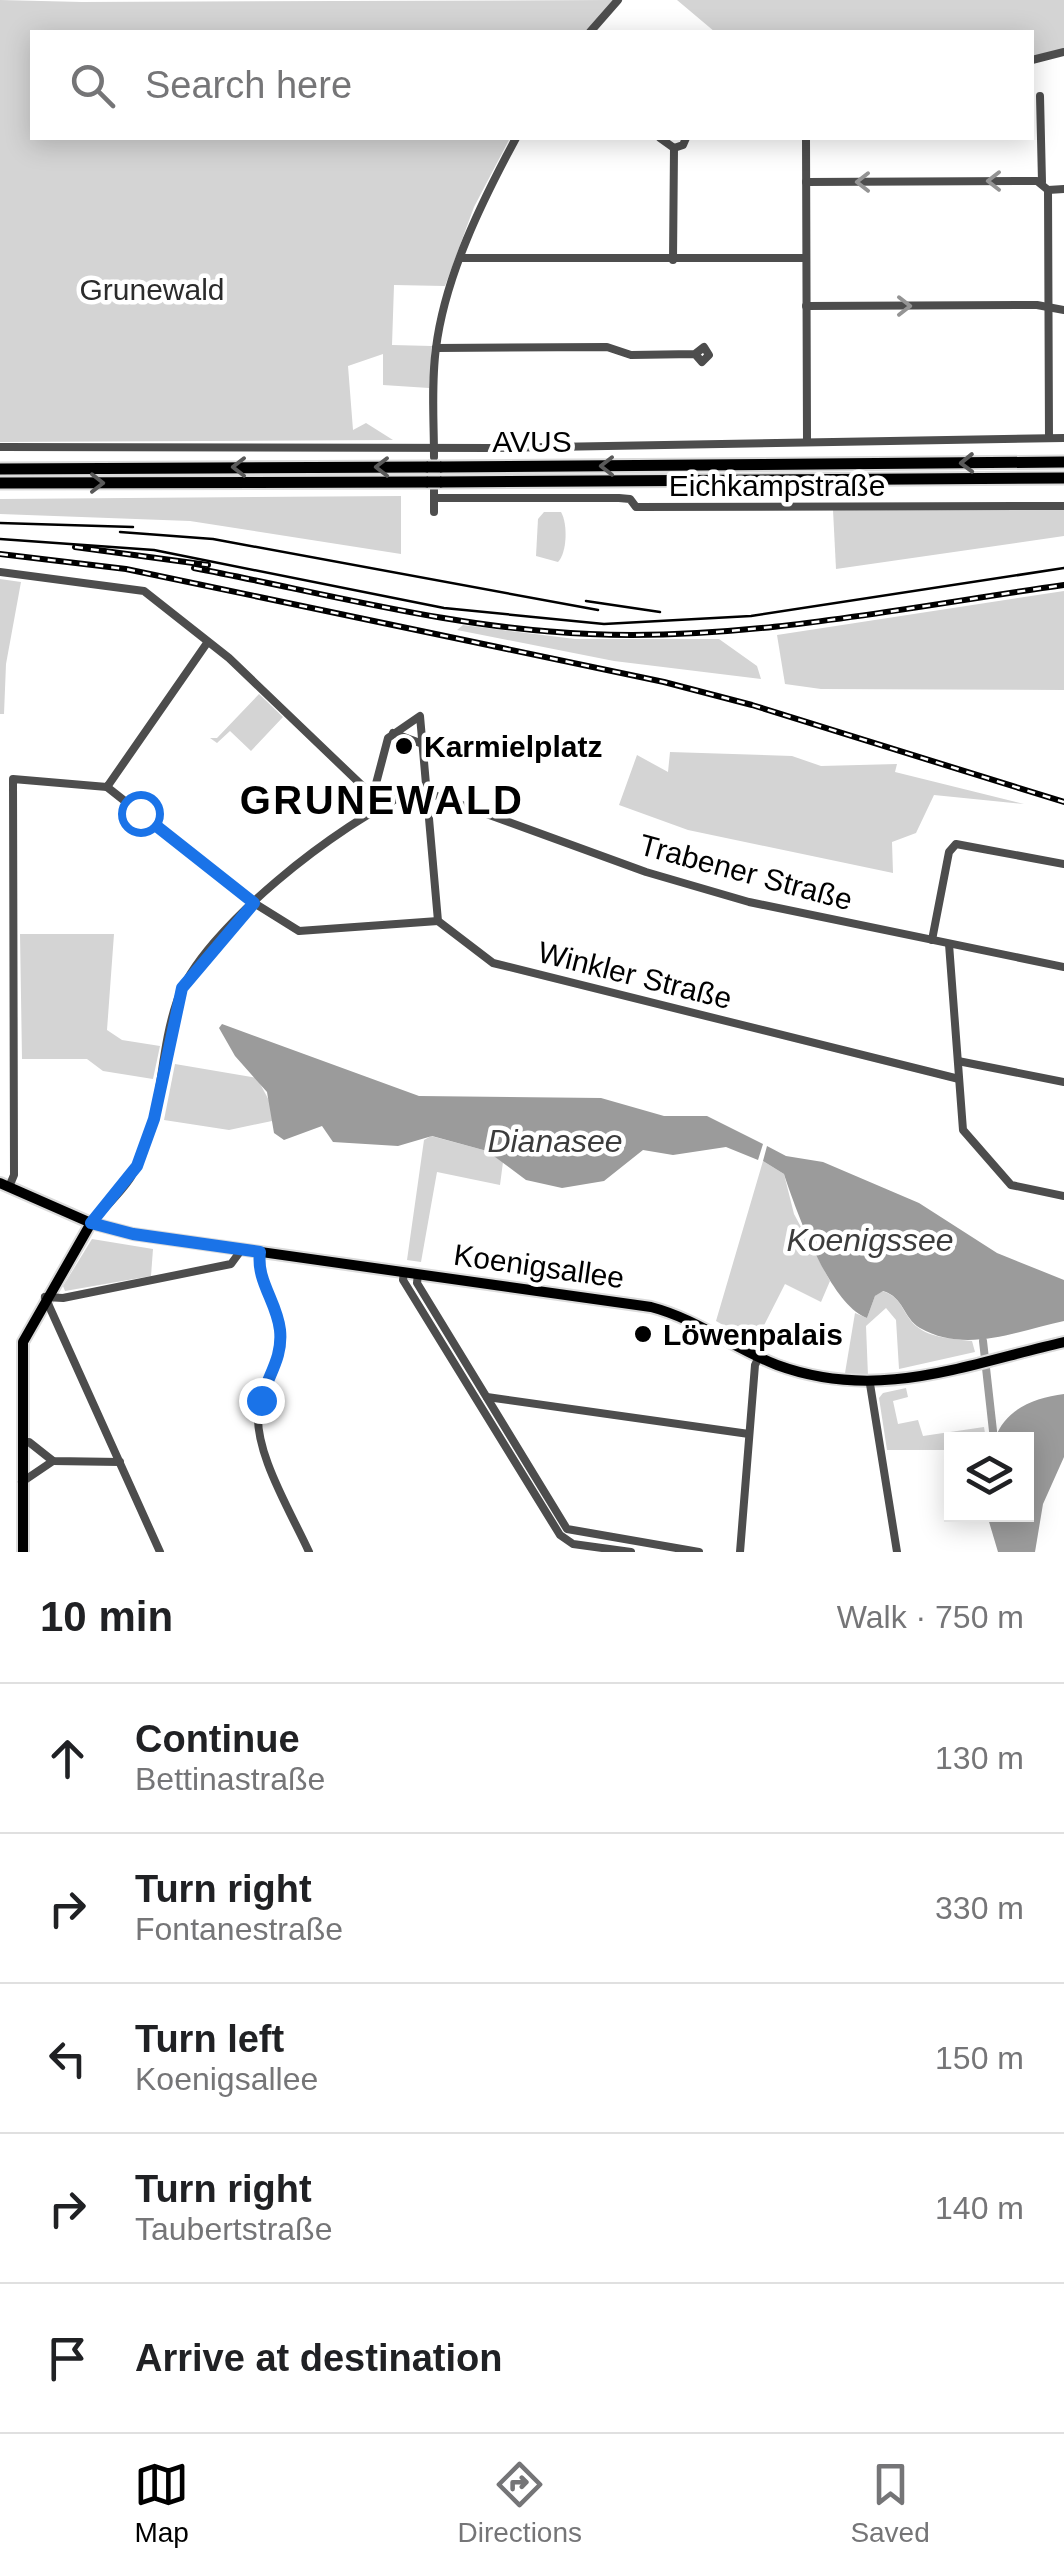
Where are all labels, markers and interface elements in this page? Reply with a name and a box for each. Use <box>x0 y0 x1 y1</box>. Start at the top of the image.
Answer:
search box <box>30 30 1034 140</box>
icon: search <box>65 58 120 113</box>
text: Search here <box>145 64 352 106</box>
one-way arrow <box>985 170 1000 192</box>
one-way arrow <box>854 171 870 193</box>
park label: Grunewald <box>79 273 225 306</box>
one-way arrow <box>896 295 912 317</box>
street label: AVUS <box>492 425 572 458</box>
one-way arrow <box>958 452 974 474</box>
one-way arrow <box>598 455 614 477</box>
one-way arrow <box>230 456 246 478</box>
one-way arrow <box>374 456 390 478</box>
street label: Eichkampstraße <box>669 469 885 502</box>
one-way arrow <box>90 472 106 494</box>
place label: Karmielplatz <box>424 730 602 763</box>
marker: Karmielplatz <box>393 735 415 757</box>
district label: GRUNEWALD <box>240 778 524 822</box>
route start <box>118 791 164 837</box>
street label: Trabener Straße <box>636 828 856 916</box>
street label: Winkler Straße <box>535 935 735 1015</box>
water label: Dianasee <box>487 1123 623 1159</box>
water label: Koenigssee <box>786 1222 954 1258</box>
street label: Koenigsallee <box>452 1238 626 1294</box>
place label: Löwenpalais <box>663 1318 843 1351</box>
marker: Löwenpalais <box>632 1323 654 1345</box>
route end <box>239 1378 285 1424</box>
map controls <box>944 1432 1034 1522</box>
button: layers <box>944 1432 1034 1522</box>
text: 10 min <box>40 1593 173 1640</box>
text: Walk · 750 m <box>837 1599 1024 1635</box>
text: Continue <box>135 1718 300 1760</box>
icon: ahead <box>40 1731 95 1786</box>
text: 130 m <box>935 1740 1024 1776</box>
text: Bettinastraße <box>135 1761 325 1797</box>
text: Turn right <box>135 1868 312 1910</box>
icon: right <box>40 1881 95 1936</box>
text: 330 m <box>935 1890 1024 1926</box>
text: Fontanestraße <box>135 1911 343 1947</box>
text: Turn left <box>135 2018 284 2060</box>
icon: left <box>40 2031 95 2086</box>
text: 150 m <box>935 2040 1024 2076</box>
text: Koenigsallee <box>135 2061 318 2097</box>
text: Turn right <box>135 2168 312 2210</box>
icon: right <box>40 2181 95 2236</box>
text: 140 m <box>935 2190 1024 2226</box>
text: Taubertstraße <box>135 2211 332 2247</box>
icon: arrive <box>40 2331 95 2386</box>
text: Arrive at destination <box>135 2337 502 2379</box>
tab: Map <box>134 2457 189 2549</box>
tab: Directions <box>458 2457 582 2549</box>
tab: Saved <box>850 2457 930 2549</box>

